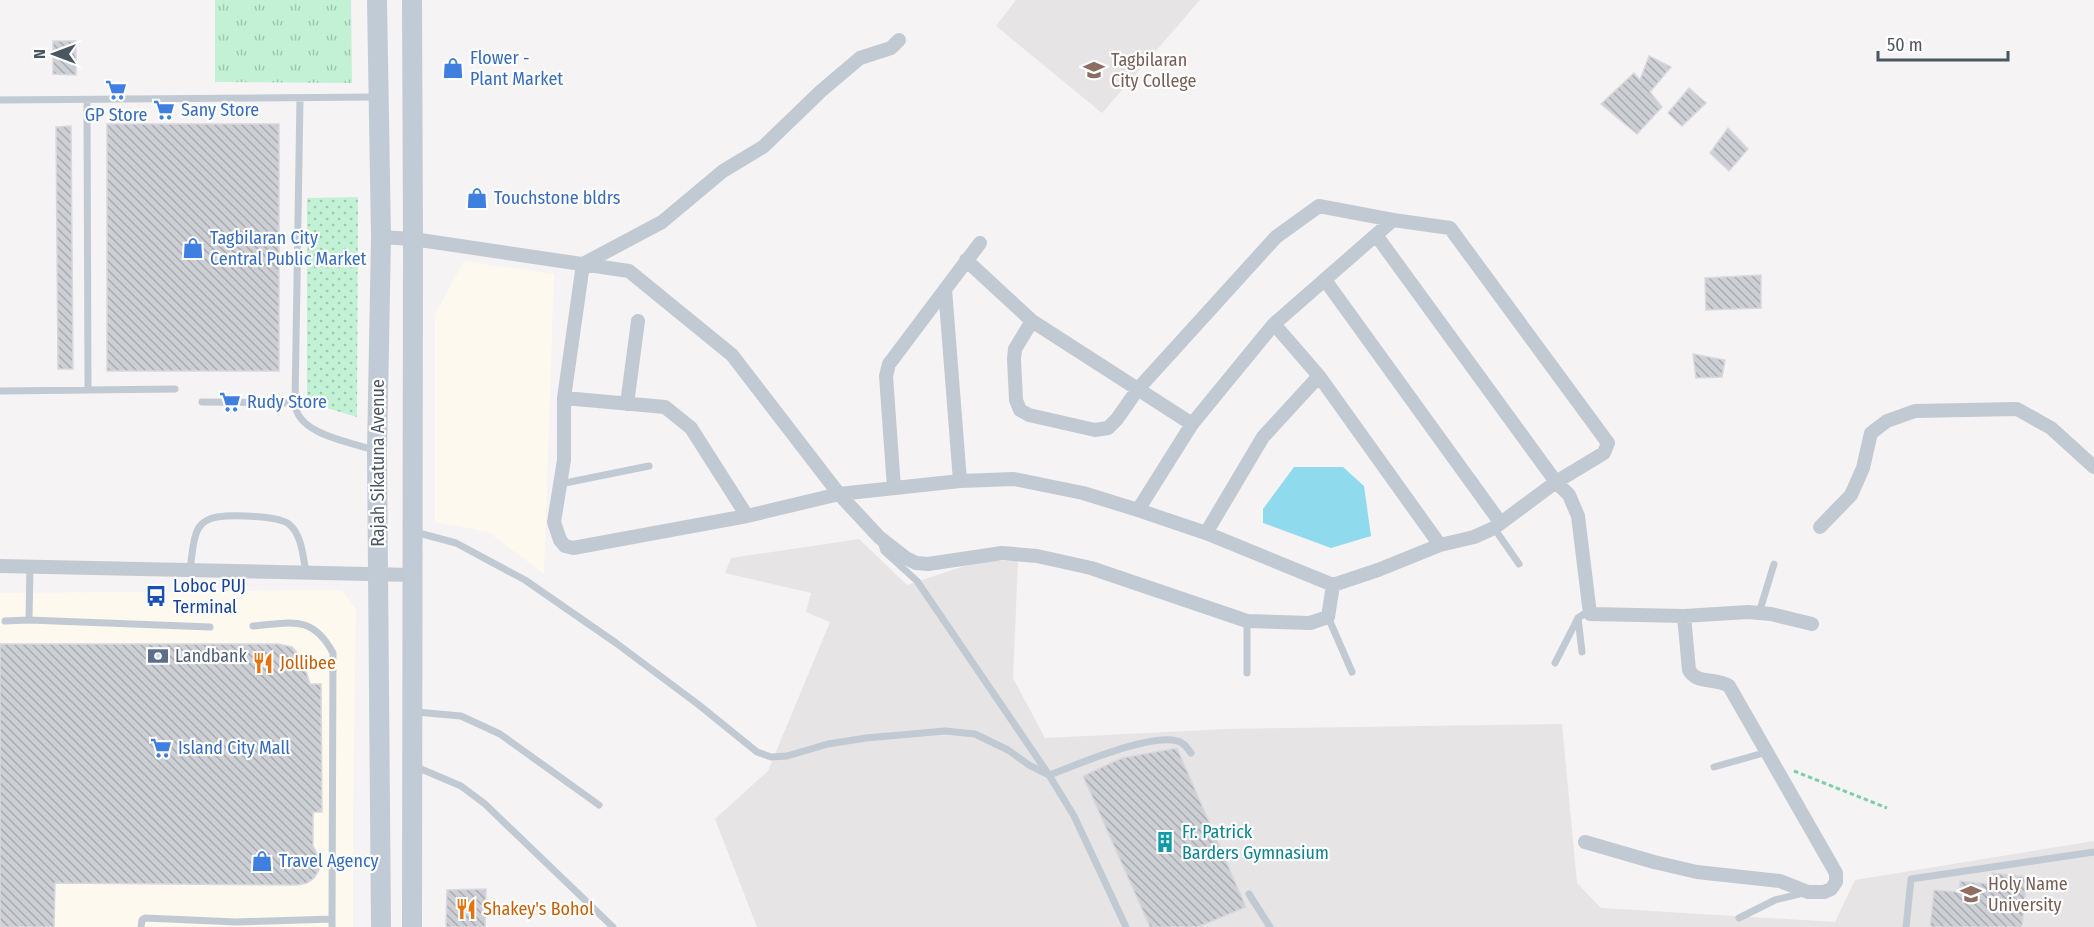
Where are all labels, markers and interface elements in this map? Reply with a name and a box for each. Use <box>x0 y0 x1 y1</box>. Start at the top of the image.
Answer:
north arrow <box>24 24 84 84</box>
scale bar <box>1878 24 2008 62</box>
text: 50 m <box>1887 34 1923 56</box>
place label: Flower - Plant Market <box>470 47 563 90</box>
text: N <box>30 49 49 59</box>
place label: Tagbilaran City College <box>1111 49 1196 92</box>
shop icon: Flower - Plant Market <box>441 56 465 80</box>
school or university icon: Tagbilaran City College <box>1082 58 1106 82</box>
supermarket icon: GP Store <box>104 78 128 102</box>
supermarket icon: Sany Store <box>152 98 176 122</box>
place label: Sany Store <box>181 99 259 121</box>
place label: GP Store <box>85 104 147 126</box>
shop icon: Touchstone bldrs <box>465 186 489 210</box>
place label: Touchstone bldrs <box>494 187 621 209</box>
place label: Tagbilaran City Central Public Market <box>210 227 367 270</box>
shop icon: Tagbilaran City Central Public Market <box>181 236 205 260</box>
street label: Rajah Sikatuna Avenue <box>367 379 389 547</box>
supermarket icon: Rudy Store <box>218 390 242 414</box>
place label: Rudy Store <box>247 391 327 413</box>
place label: Loboc PUJ Terminal <box>173 575 246 618</box>
bus stop icon: Loboc PUJ Terminal <box>144 584 168 608</box>
bank icon: Landbank <box>146 644 170 668</box>
place label: Landbank <box>175 645 248 667</box>
restaurant icon: Jollibee <box>251 651 275 675</box>
place label: Jollibee <box>280 652 336 674</box>
supermarket icon: Island City Mall <box>149 736 173 760</box>
place label: Island City Mall <box>178 737 290 759</box>
place label: Fr. Patrick Barders Gymnasium <box>1182 821 1329 864</box>
building icon: Fr. Patrick Barders Gymnasium <box>1153 830 1177 854</box>
shop icon: Travel Agency <box>250 849 274 873</box>
place label: Travel Agency <box>279 850 379 872</box>
place label: Holy Name University <box>1988 873 2068 916</box>
school or university icon: Holy Name University <box>1959 882 1983 906</box>
restaurant icon: Shakey's Bohol <box>454 897 478 921</box>
place label: Shakey's Bohol <box>483 898 594 920</box>

